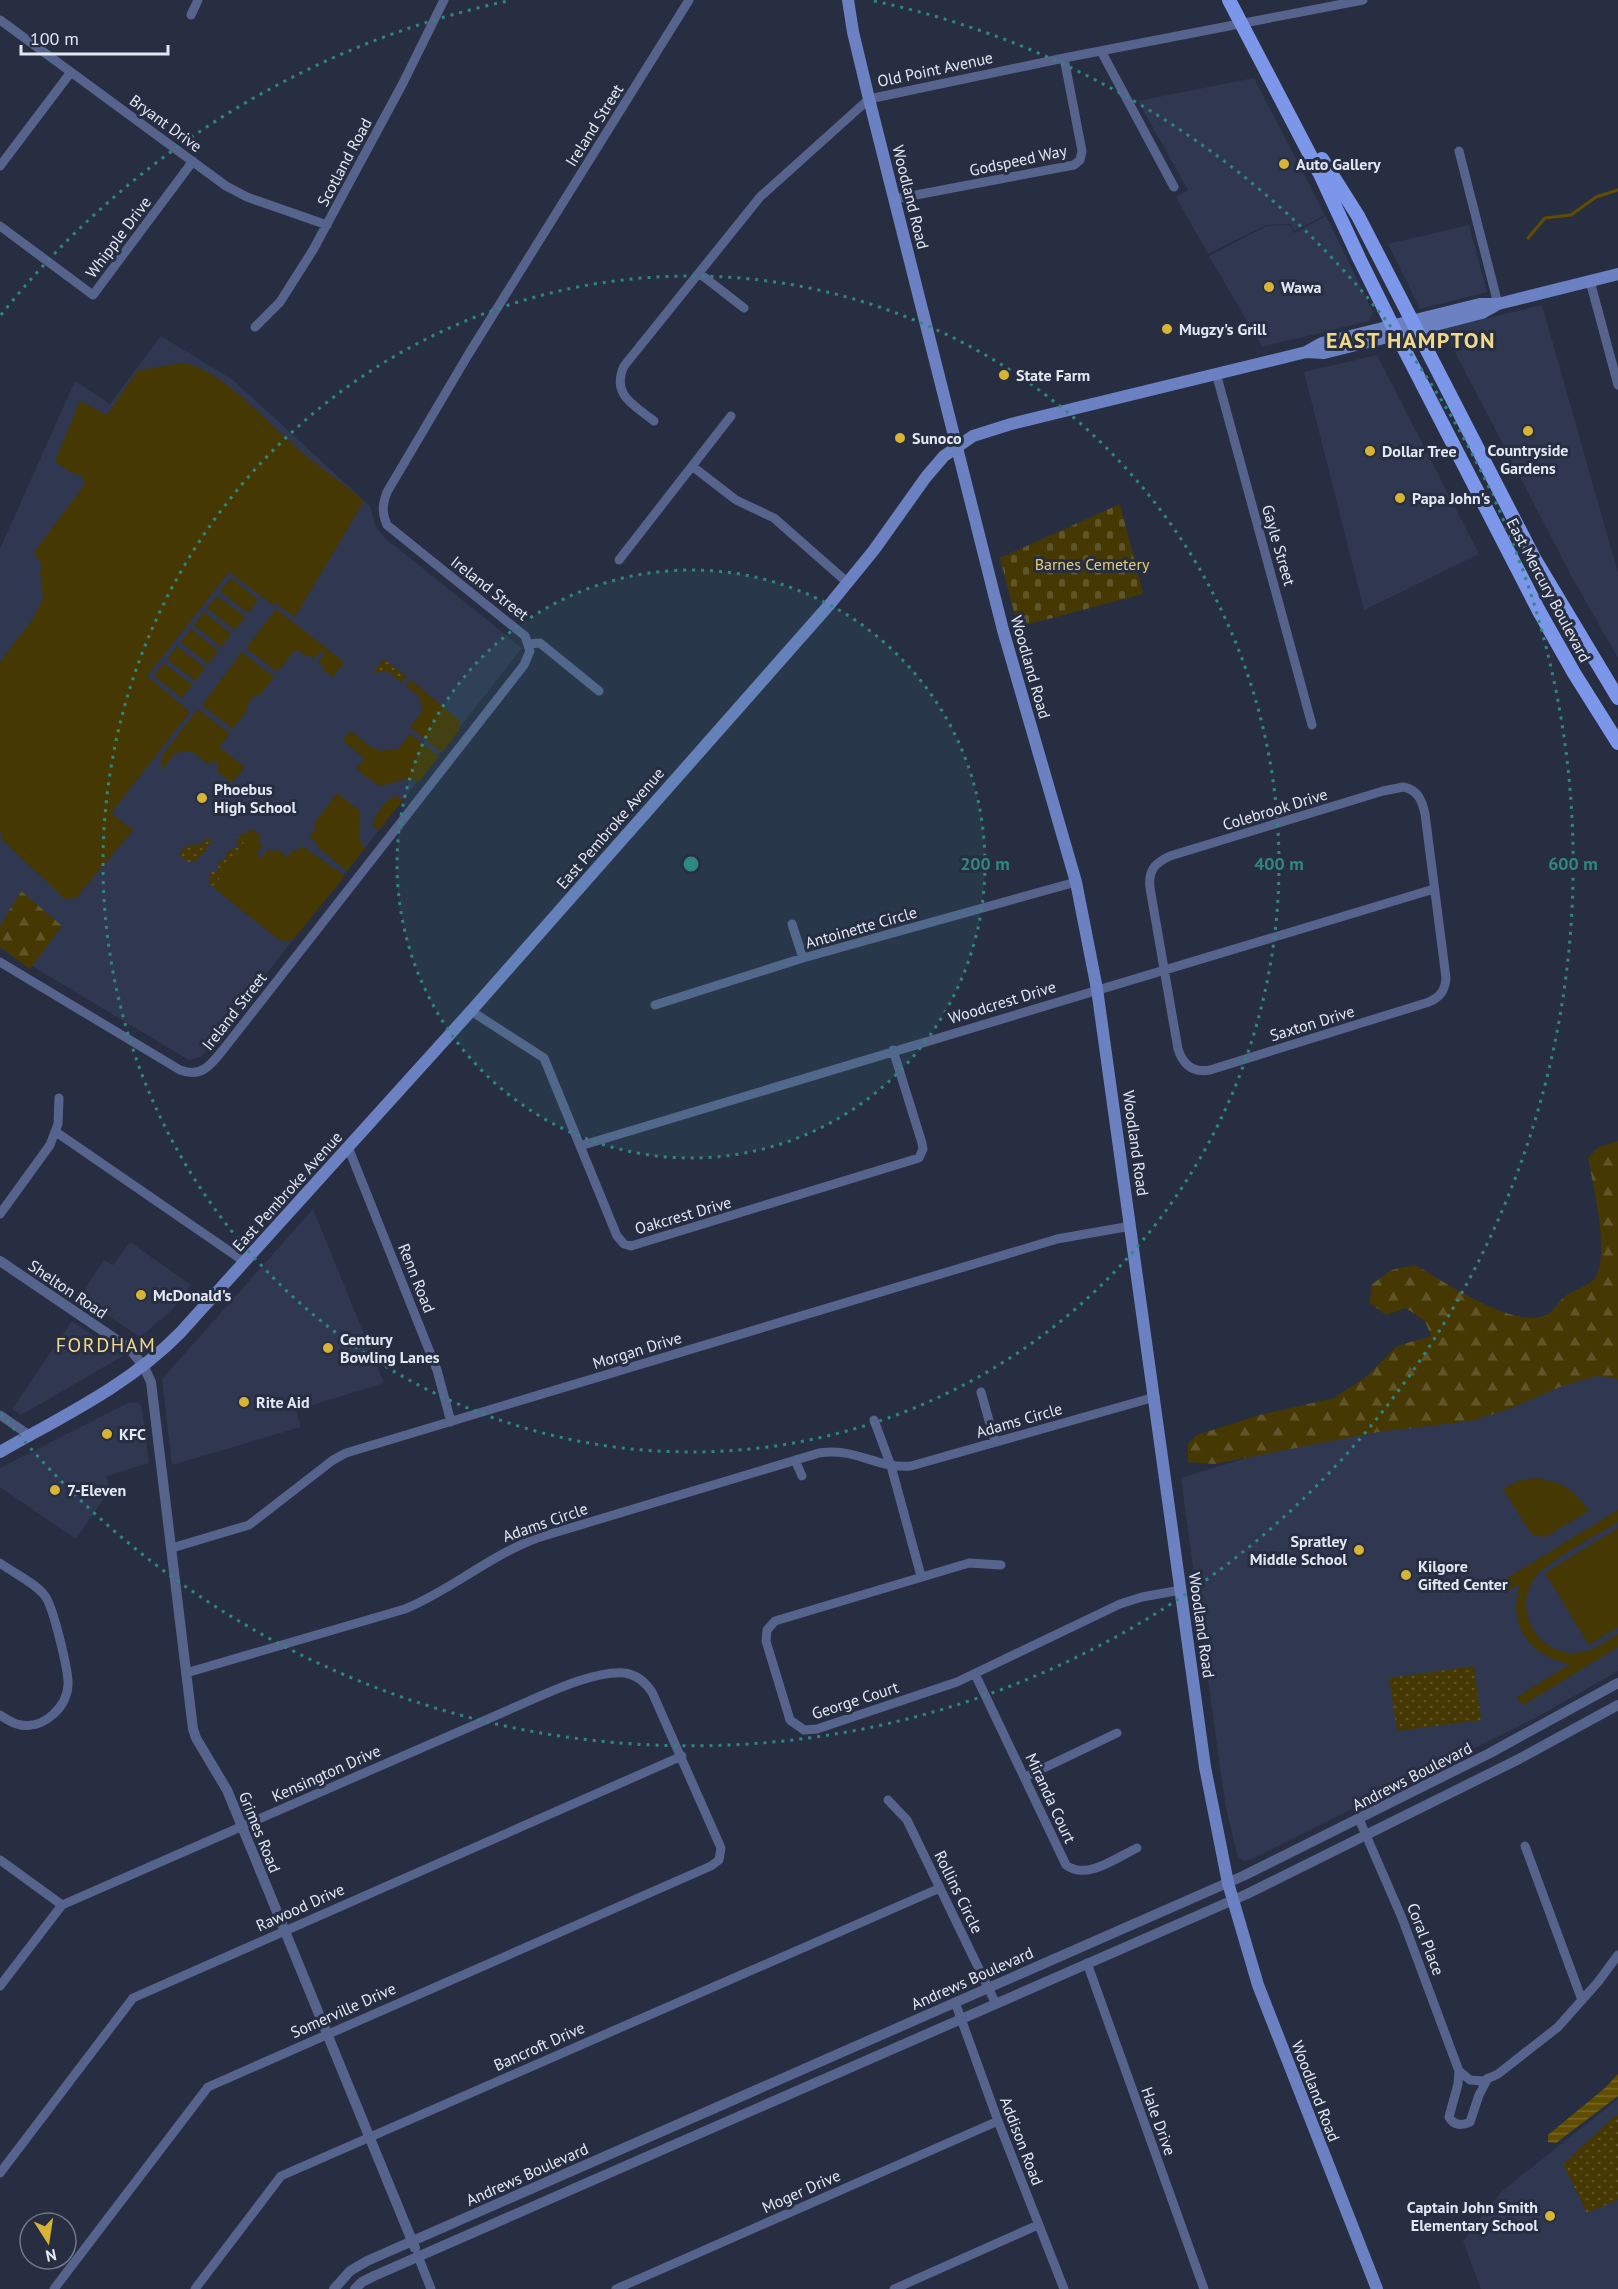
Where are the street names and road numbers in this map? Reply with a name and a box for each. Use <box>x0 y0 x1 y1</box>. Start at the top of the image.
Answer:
street label: Old Point Avenue <box>875 47 995 91</box>
street label: Ireland Street <box>561 80 628 170</box>
street label: Bryant Drive <box>126 90 206 156</box>
street label: Scotland Road <box>312 114 376 210</box>
street label: Godspeed Way <box>967 140 1069 180</box>
street label: Woodland Road <box>888 143 934 251</box>
street label: Whipple Drive <box>81 192 155 282</box>
street label: Gayle Street <box>1258 502 1300 588</box>
street label: East Mercury Boulevard <box>1503 515 1595 665</box>
street label: Ireland Street <box>447 551 533 625</box>
street label: Woodland Road <box>1007 613 1055 721</box>
street label: East Pembroke Avenue <box>552 763 668 893</box>
street label: Colebrook Drive <box>1220 784 1330 834</box>
street label: Antoinette Circle <box>803 902 919 952</box>
street label: Ireland Street <box>197 968 271 1054</box>
street label: Woodcrest Drive <box>946 976 1058 1028</box>
street label: Saxton Drive <box>1267 1001 1357 1045</box>
street label: Woodland Road <box>1119 1089 1153 1197</box>
street label: East Pembroke Avenue <box>228 1127 346 1255</box>
street label: Oakcrest Drive <box>632 1192 734 1238</box>
street label: Renn Road <box>394 1241 440 1315</box>
street label: Shelton Road <box>25 1255 111 1323</box>
street label: Morgan Drive <box>590 1327 684 1373</box>
street label: Adams Circle <box>974 1398 1064 1442</box>
street label: Adams Circle <box>500 1498 590 1546</box>
street label: Woodland Road <box>1185 1571 1219 1679</box>
street label: George Court <box>809 1676 901 1723</box>
street label: Andrews Boulevard <box>1349 1737 1475 1815</box>
street label: Kensington Drive <box>269 1740 383 1806</box>
street label: Miranda Court <box>1021 1750 1081 1847</box>
street label: Grimes Road <box>235 1789 285 1875</box>
street label: Rollins Circle <box>930 1847 988 1937</box>
street label: Rawood Drive <box>253 1879 347 1935</box>
street label: Coral Place <box>1403 1900 1449 1978</box>
street label: Andrews Boulevard <box>908 1942 1036 2014</box>
street label: Somerville Drive <box>287 1978 399 2042</box>
street label: Bancroft Drive <box>490 2017 588 2075</box>
street label: Woodland Road <box>1288 2038 1344 2144</box>
street label: Hale Drive <box>1137 2084 1181 2158</box>
street label: Addison Road <box>996 2094 1048 2188</box>
street label: Andrews Boulevard <box>463 2138 591 2210</box>
street label: Moger Drive <box>759 2165 843 2217</box>

